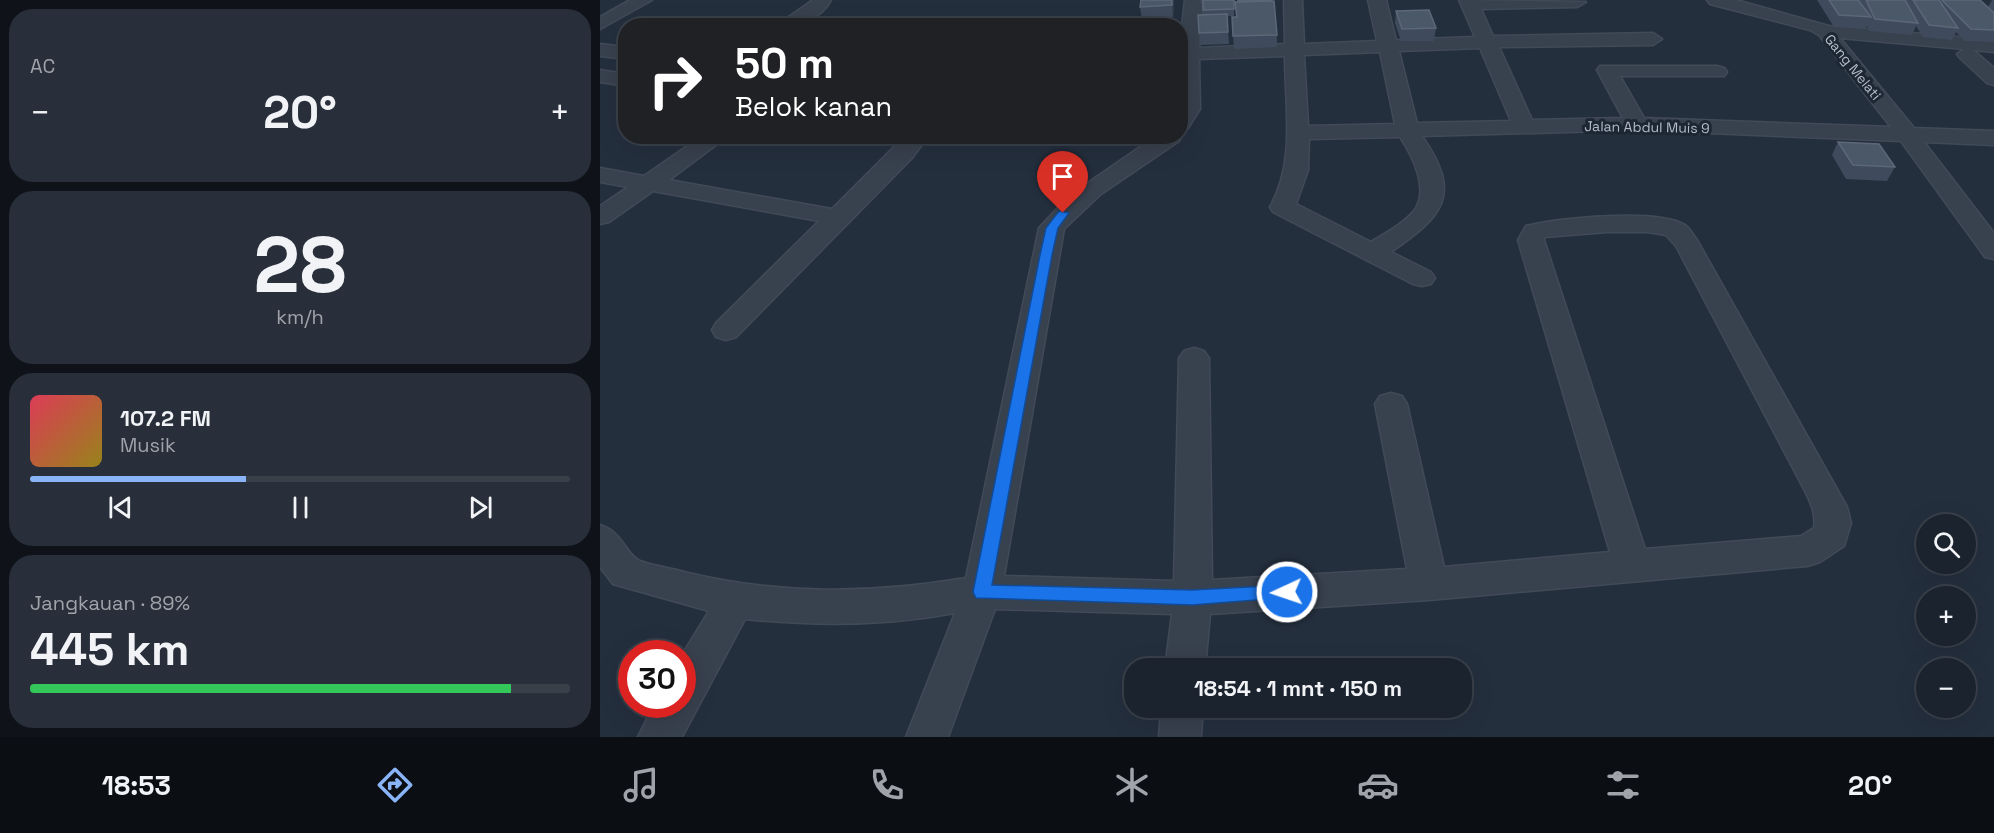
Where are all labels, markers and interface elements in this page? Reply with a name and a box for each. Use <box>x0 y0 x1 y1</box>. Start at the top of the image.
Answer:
street label: Gang Melati <box>1821 30 1885 104</box>
text: 50 m <box>735 37 834 90</box>
icon: right <box>636 42 714 120</box>
text: AC <box>30 53 55 79</box>
text: 20° <box>263 84 337 141</box>
text: Belok kanan <box>735 89 892 124</box>
text: − <box>30 92 50 134</box>
text: + <box>550 92 570 134</box>
street label: Jalan Abdul Muis 9 <box>1584 117 1710 137</box>
pin <box>1037 151 1088 213</box>
icon: arrive <box>1046 160 1079 193</box>
text: 28 <box>253 215 347 315</box>
text: km/h <box>276 304 324 330</box>
text: 107.2 FM <box>120 404 211 432</box>
text: Musik <box>120 432 176 458</box>
icon: previous <box>104 491 137 524</box>
icon: pause <box>284 491 317 524</box>
icon: next <box>464 491 497 524</box>
map controls <box>1916 514 1976 718</box>
button: search <box>1916 514 1976 574</box>
position arrow <box>1255 560 1319 624</box>
button: + <box>1916 586 1976 646</box>
text: Jangkauan · 89% <box>30 590 190 616</box>
text: 445 km <box>30 621 189 678</box>
speed limit sign: 30 <box>618 640 696 718</box>
button: − <box>1916 658 1976 718</box>
text: 18:54 · 1 mnt · 150 m <box>1194 674 1402 702</box>
icon: directions <box>374 764 416 806</box>
icon: music <box>620 764 662 806</box>
icon: phone <box>866 764 908 806</box>
icon: climate <box>1111 764 1153 806</box>
icon: car <box>1357 764 1399 806</box>
icon: filters <box>1602 764 1644 806</box>
text: 18:53 <box>102 768 171 803</box>
text: 20° <box>1848 768 1892 803</box>

